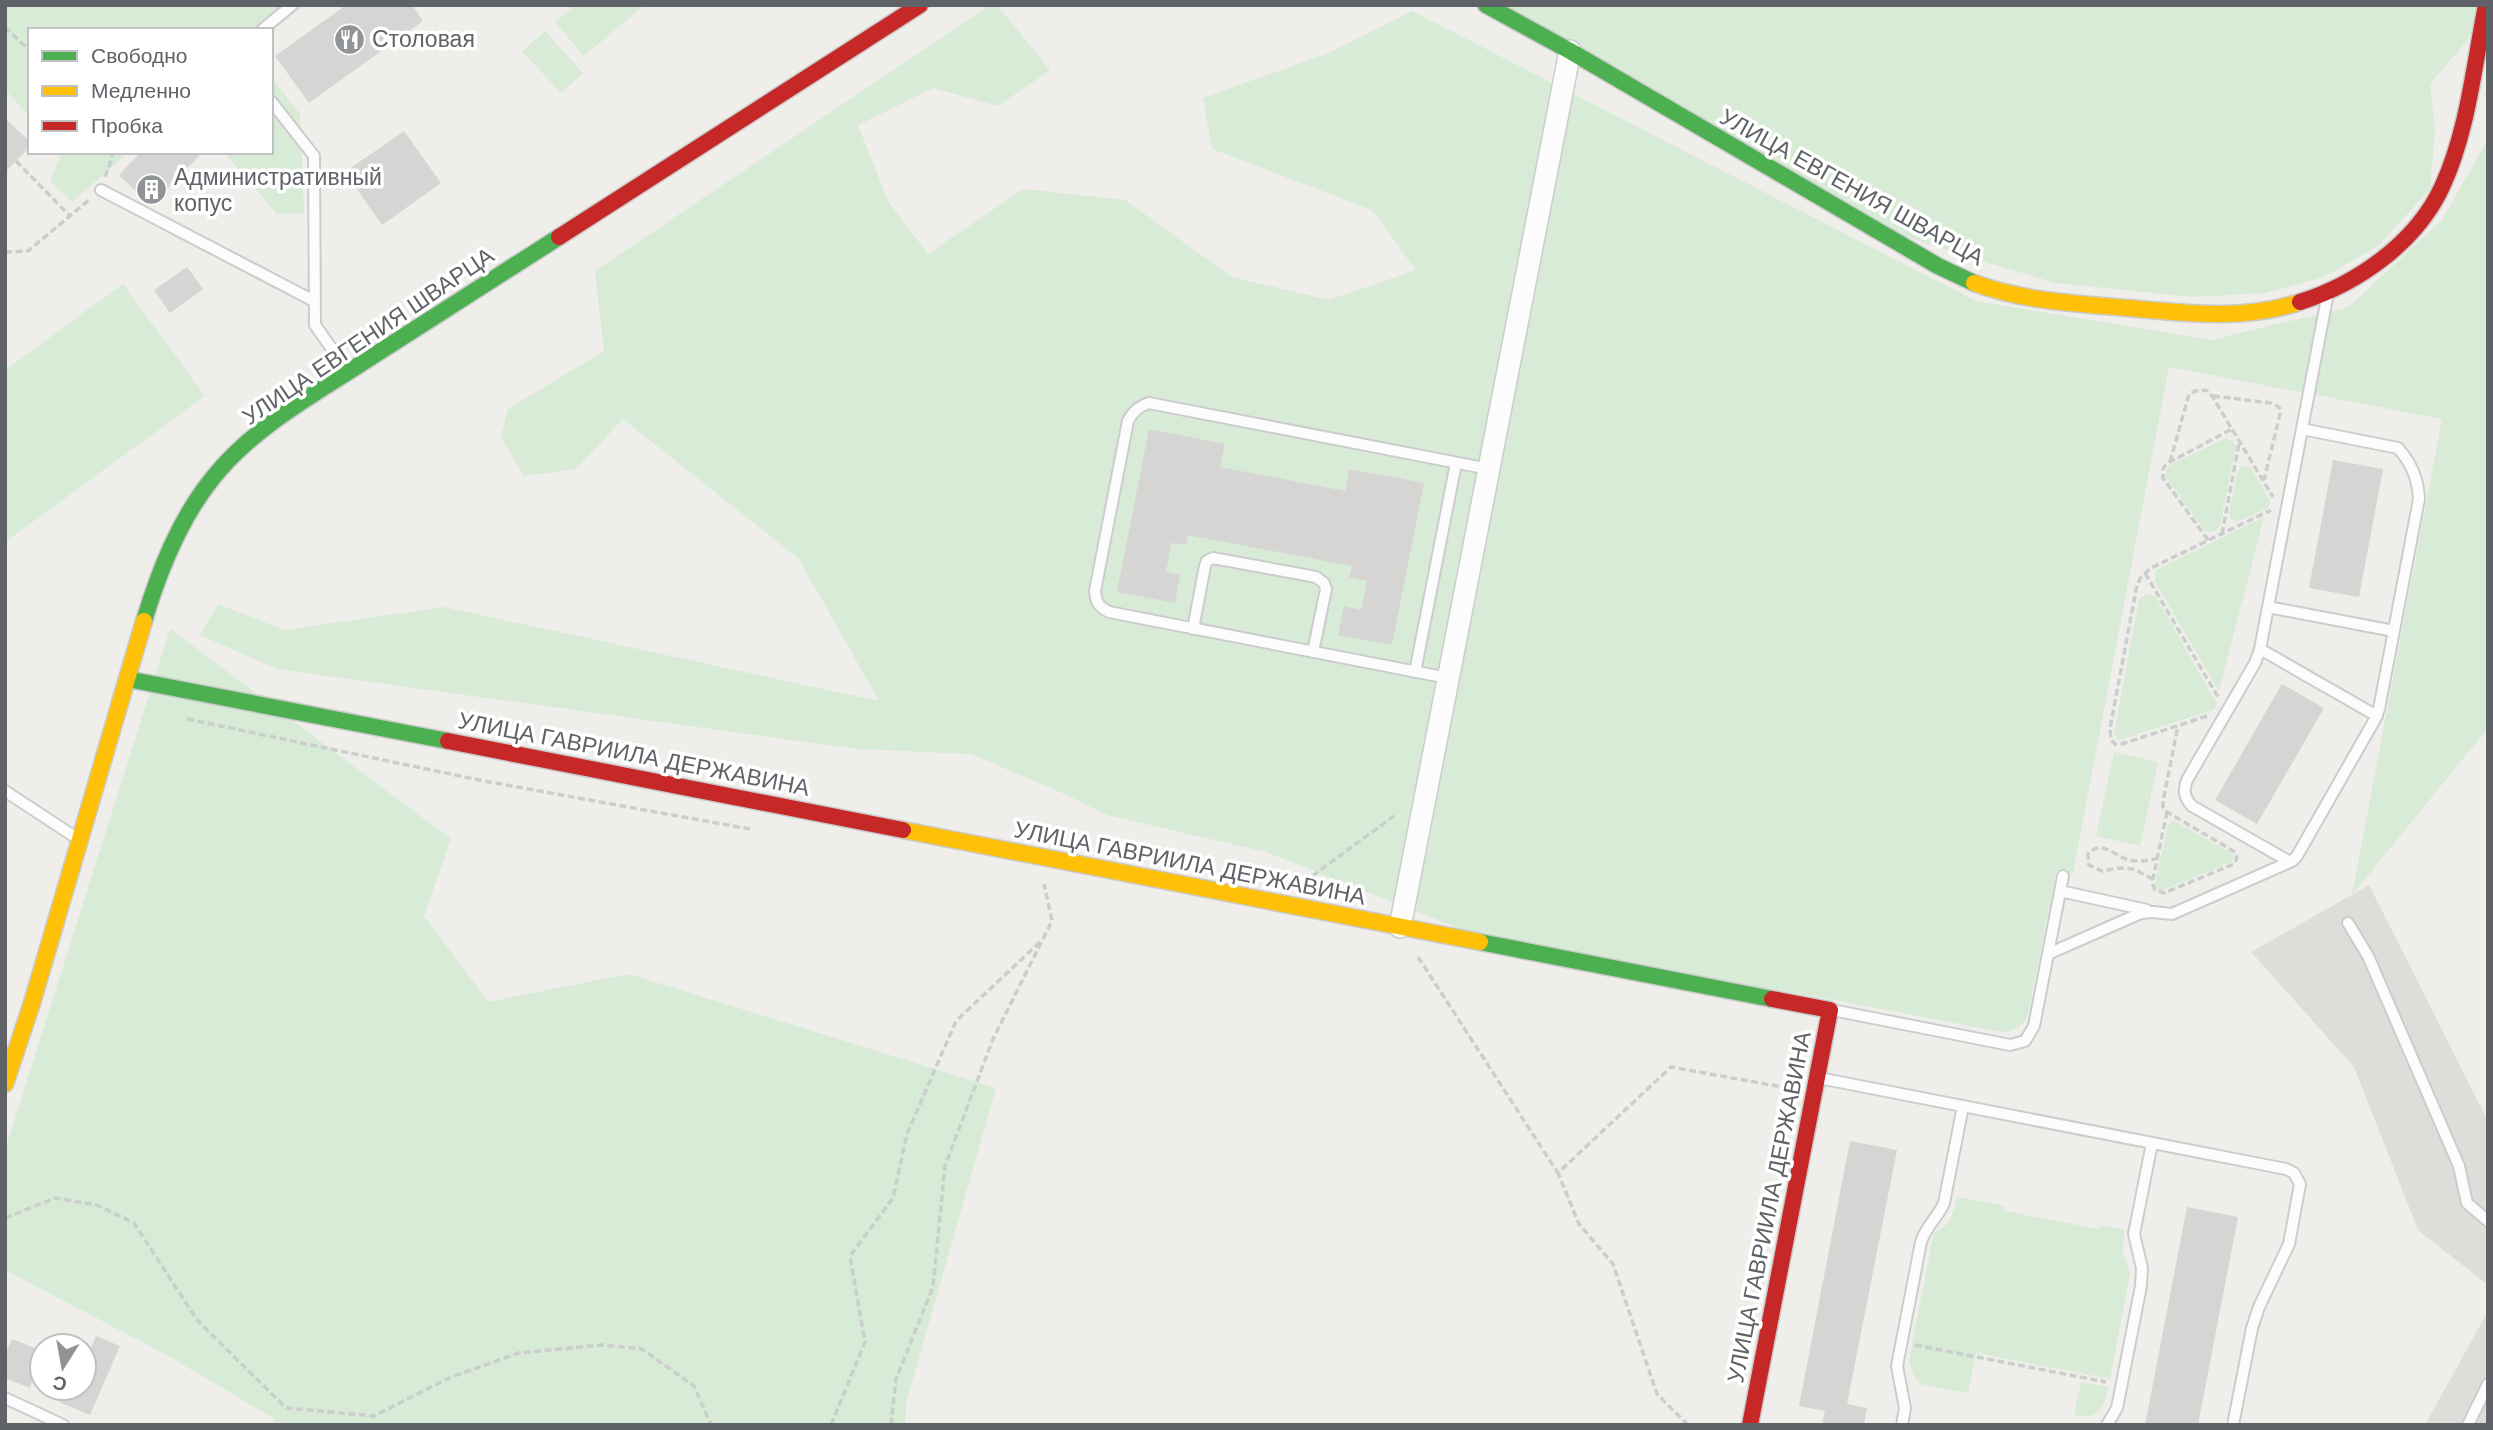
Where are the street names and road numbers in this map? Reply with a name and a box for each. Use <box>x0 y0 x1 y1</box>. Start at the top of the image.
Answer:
street label: УЛИЦА ЕВГЕНИЯ ШВАРЦА <box>1716 104 1989 271</box>
street label: УЛИЦА ЕВГЕНИЯ ШВАРЦА <box>237 242 499 430</box>
street label: УЛИЦА ГАВРИИЛА ДЕРЖАВИНА <box>456 707 813 801</box>
street label: УЛИЦА ГАВРИИЛА ДЕРЖАВИНА <box>1012 816 1369 910</box>
street label: УЛИЦА ГАВРИИЛА ДЕРЖАВИНА <box>1722 1028 1816 1385</box>

